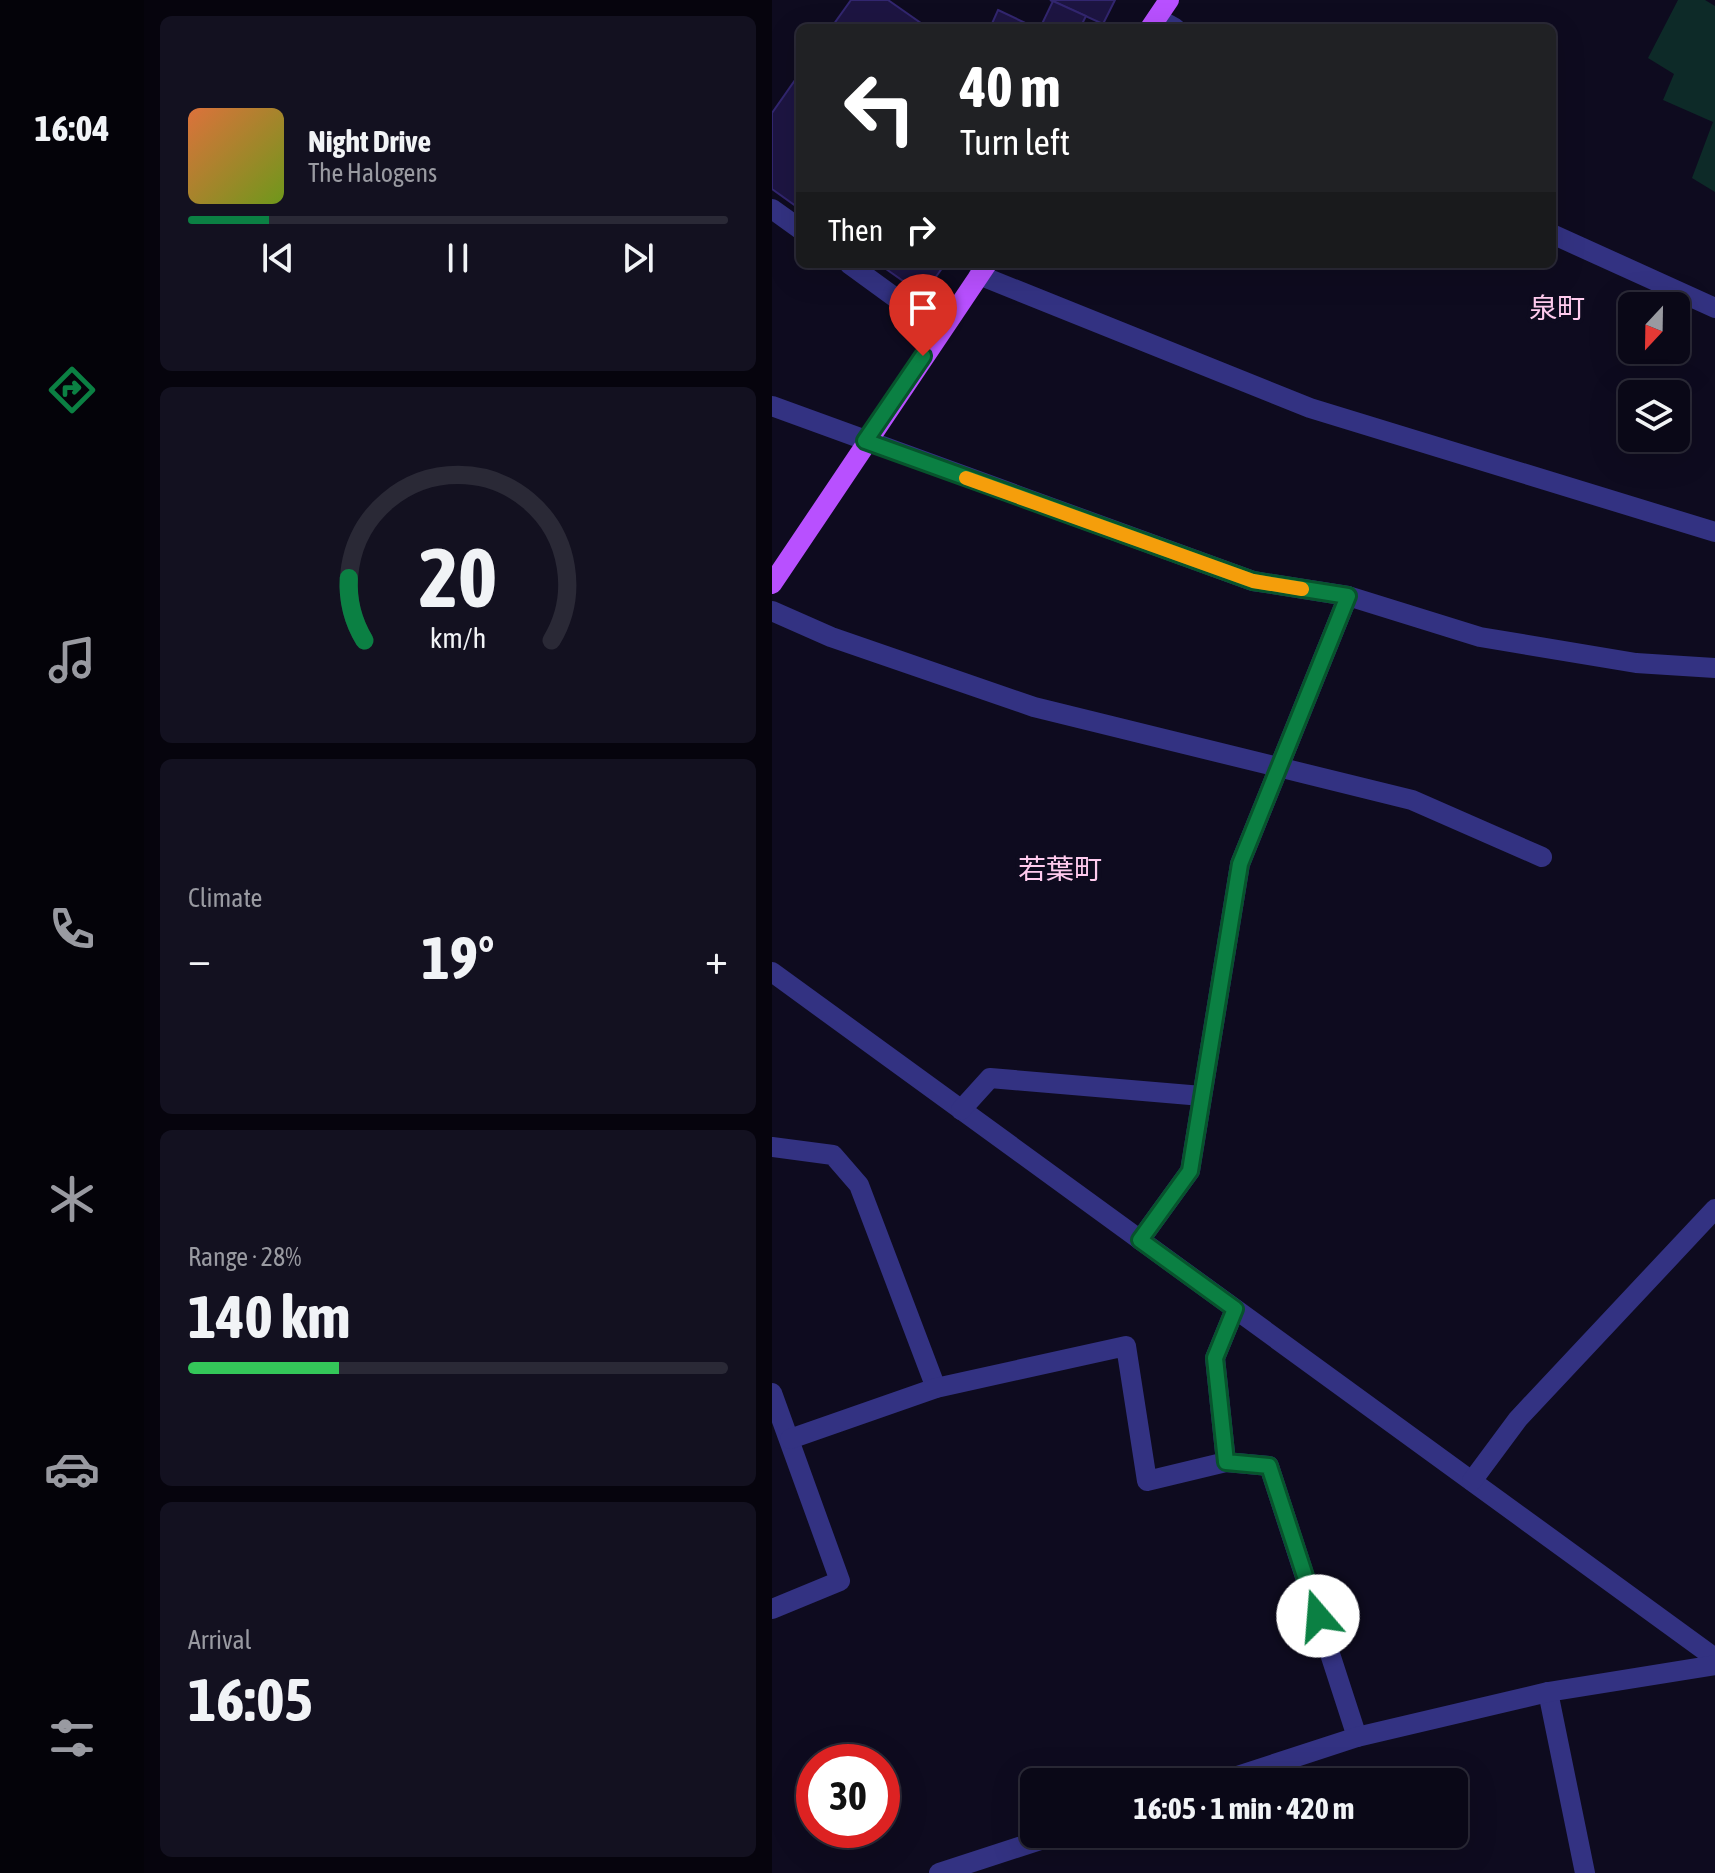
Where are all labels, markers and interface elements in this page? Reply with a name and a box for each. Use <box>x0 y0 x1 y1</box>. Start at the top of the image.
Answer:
text: 40 m <box>960 55 1061 119</box>
icon: left <box>828 56 932 160</box>
text: 16:04 <box>35 107 109 149</box>
text: Turn left <box>960 121 1070 163</box>
text: Night Drive <box>308 124 431 158</box>
text: The Halogens <box>308 158 437 188</box>
icon: right <box>899 208 943 252</box>
text: Then <box>828 213 883 247</box>
icon: previous <box>256 236 300 280</box>
icon: pause <box>436 236 480 280</box>
icon: next <box>616 236 660 280</box>
pin <box>889 274 957 356</box>
icon: arrive <box>901 286 945 330</box>
district label: 泉町 <box>1529 292 1585 324</box>
north arrow <box>1618 292 1690 364</box>
map controls <box>1618 292 1690 452</box>
icon: directions <box>44 362 100 418</box>
button: layers <box>1618 380 1690 452</box>
text: 20 <box>419 529 497 625</box>
text: km/h <box>430 621 486 654</box>
icon: music <box>44 632 100 688</box>
district label: 若葉町 <box>1018 853 1102 885</box>
text: Climate <box>188 883 262 913</box>
icon: phone <box>44 901 100 957</box>
text: 19° <box>422 923 494 992</box>
text: − <box>188 933 211 983</box>
text: + <box>705 933 728 983</box>
icon: climate <box>44 1171 100 1227</box>
text: Range · 28% <box>188 1242 301 1272</box>
text: 140 km <box>188 1282 350 1351</box>
icon: car <box>44 1441 100 1497</box>
position arrow <box>1276 1574 1360 1658</box>
text: Arrival <box>188 1625 252 1655</box>
text: 16:05 <box>188 1665 313 1734</box>
icon: filters <box>44 1710 100 1766</box>
speed limit sign: 30 <box>796 1744 900 1848</box>
text: 16:05 · 1 min · 420 m <box>1134 1791 1354 1825</box>

